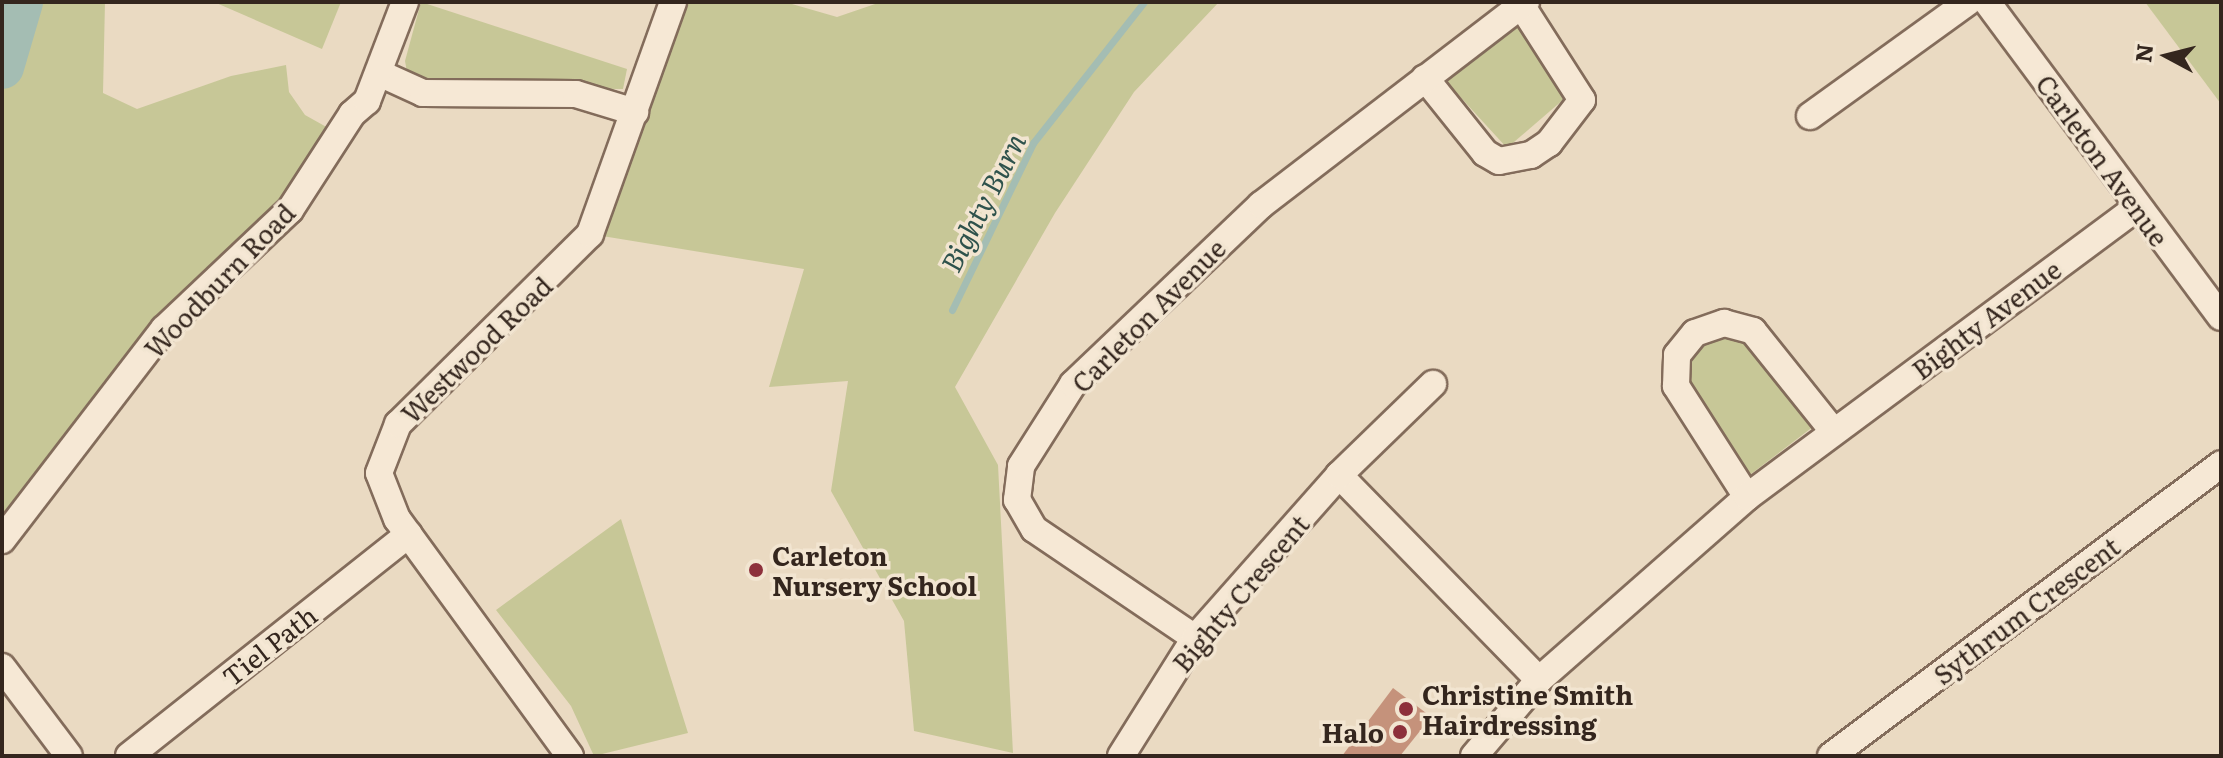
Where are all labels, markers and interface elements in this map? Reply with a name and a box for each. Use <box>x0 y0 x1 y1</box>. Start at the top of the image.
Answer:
north arrow <box>2127 16 2207 96</box>
text: N <box>2125 42 2160 64</box>
street label: Carleton Avenue <box>2030 68 2176 252</box>
water label: Bighty Burn <box>933 127 1031 277</box>
street label: Woodburn Road <box>137 196 301 364</box>
street label: Carleton Avenue <box>1065 232 1231 398</box>
street label: Bighty Avenue <box>1905 253 2067 385</box>
street label: Westwood Road <box>394 269 558 429</box>
street label: Bighty Crescent <box>1165 508 1315 678</box>
street label: Sythrum Crescent <box>1927 530 2125 690</box>
place label: Carleton Nursery School <box>772 539 977 600</box>
marker: Carleton Nursery School <box>747 561 765 579</box>
street label: Tiel Path <box>216 598 322 692</box>
place label: Christine Smith Hairdressing <box>1422 678 1633 740</box>
marker: Christine Smith Hairdressing <box>1397 700 1415 718</box>
place label: Halo <box>1322 716 1384 748</box>
marker: Halo <box>1391 723 1409 741</box>

